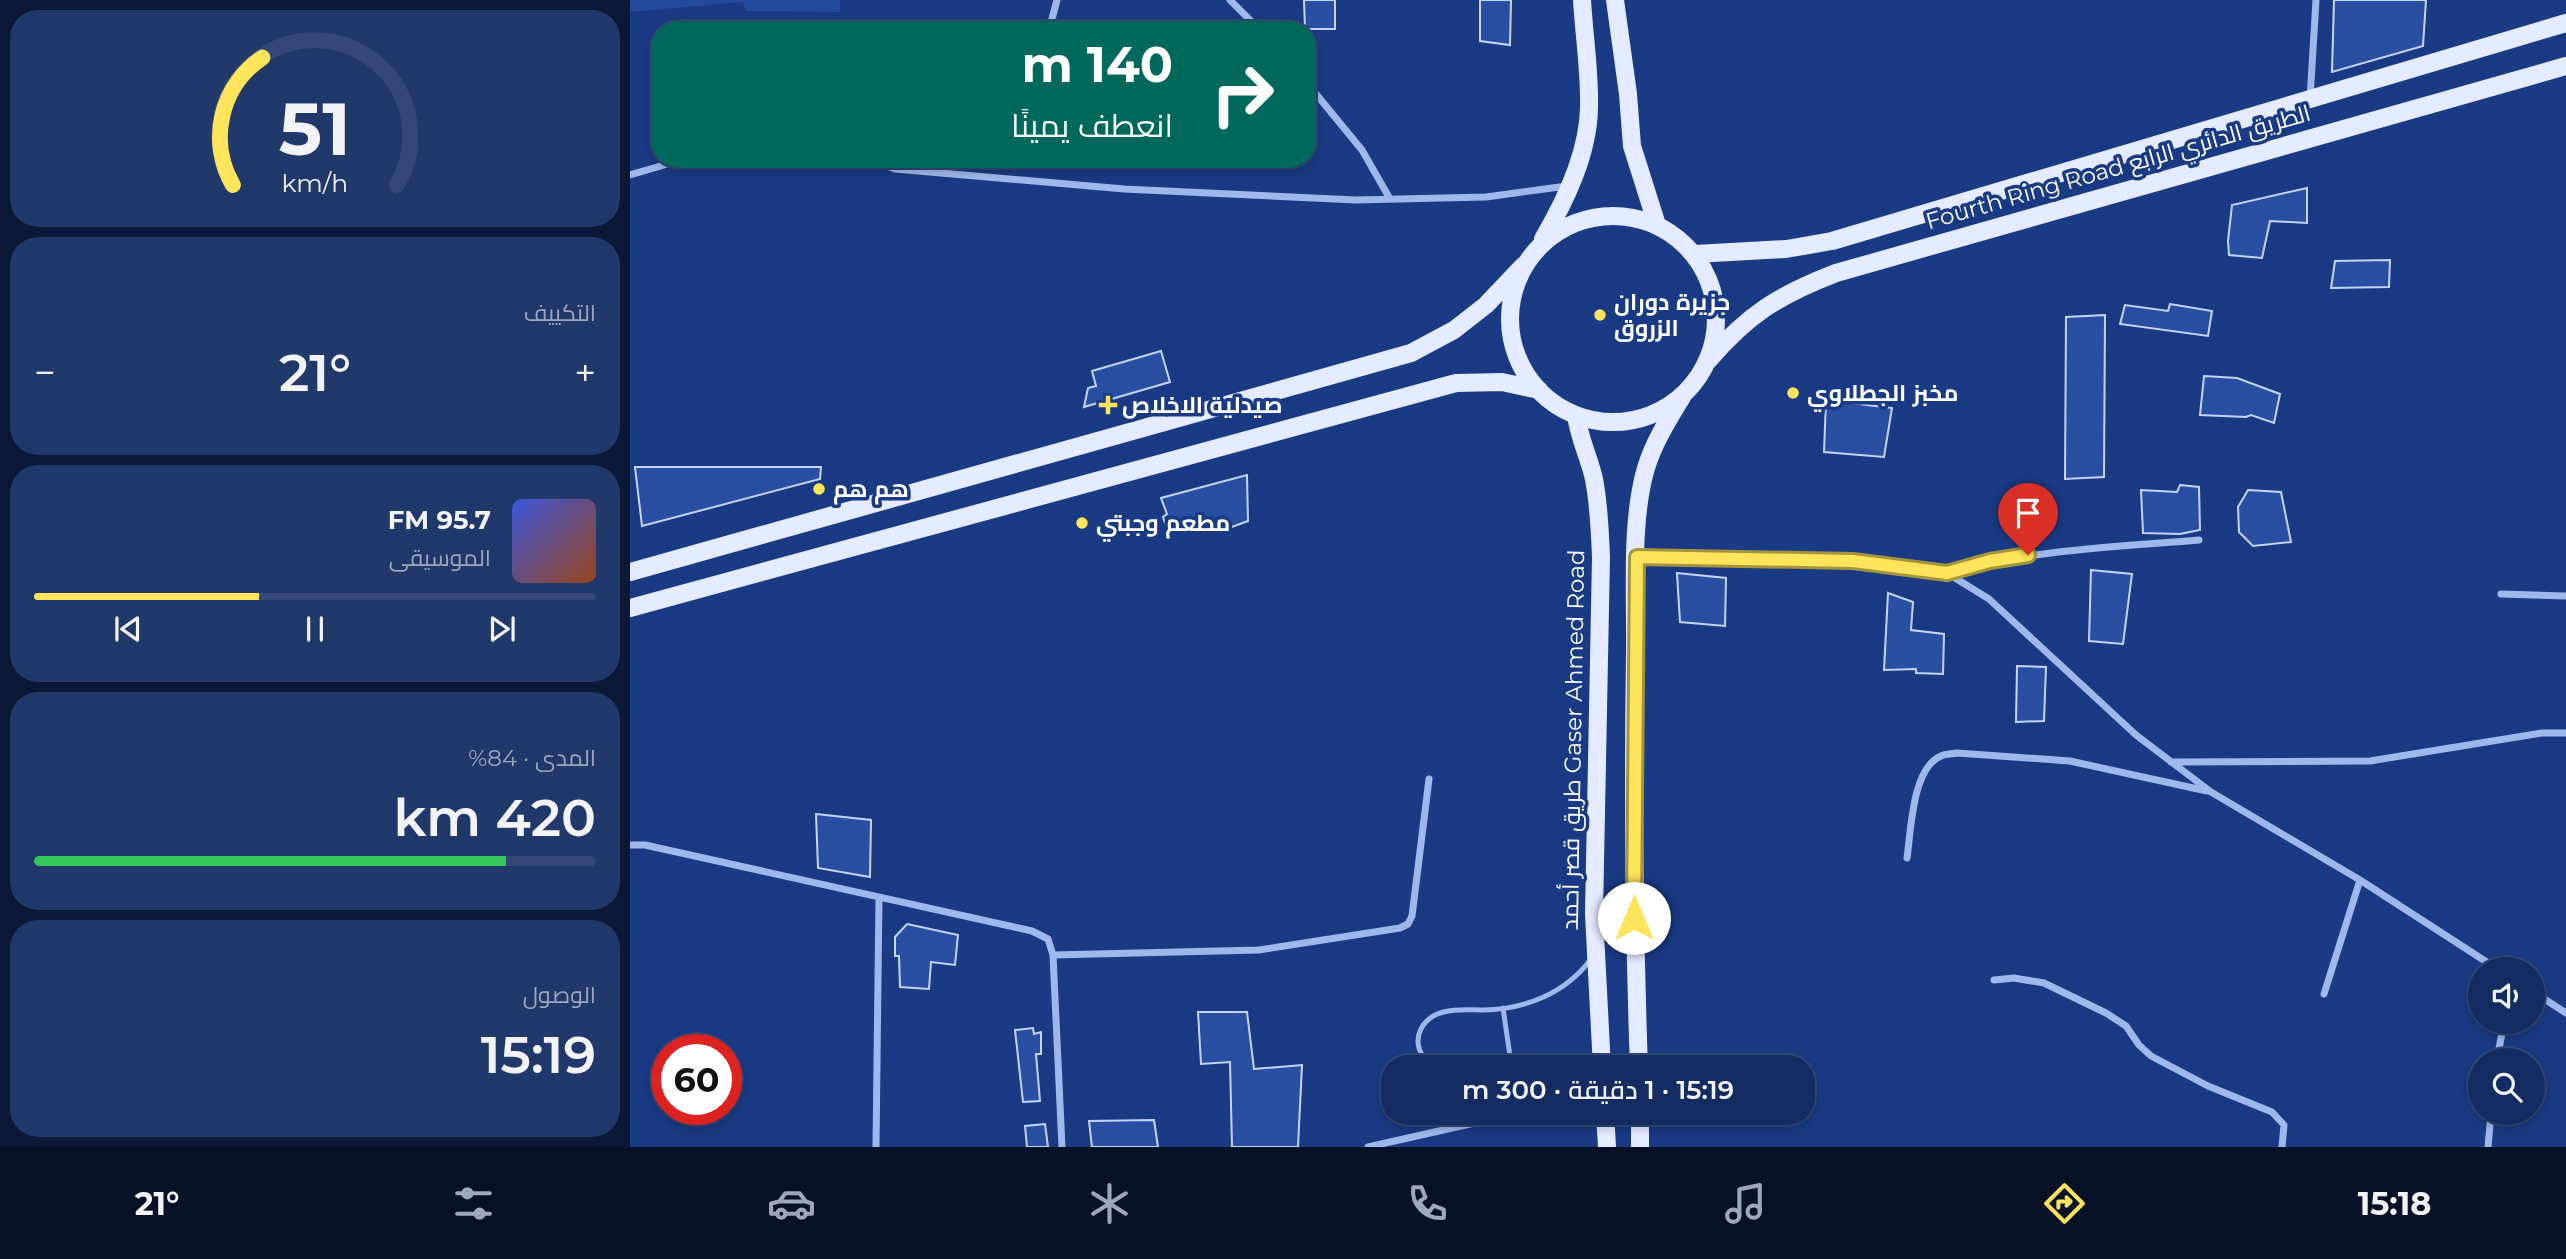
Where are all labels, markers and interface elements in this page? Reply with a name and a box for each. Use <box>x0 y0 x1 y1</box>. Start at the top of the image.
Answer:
text: 140 m <box>1021 35 1173 94</box>
icon: right <box>1197 49 1288 140</box>
text: 51 <box>279 85 351 173</box>
street label: Fourth Ring Road الطريق الدائري الرابع <box>1922 99 2315 239</box>
text: انعطف يمينًا <box>1011 106 1173 145</box>
text: km/h <box>282 168 348 198</box>
place label: جزيرة دوران الزروق <box>1614 288 1730 342</box>
text: التكييف <box>524 299 596 327</box>
marker: جزيرة دوران الزروق <box>1592 307 1608 323</box>
text: 21° <box>279 341 351 404</box>
text: − <box>34 349 56 396</box>
text: + <box>574 349 596 396</box>
place label: مخبز الجطلاوي <box>1807 379 1958 412</box>
marker: مخبز الجطلاوي <box>1785 385 1801 401</box>
place label: صيدلية الاخلاص <box>1122 391 1282 419</box>
marker: صيدلية الاخلاص <box>1100 397 1116 413</box>
place label: هم هم <box>833 475 909 505</box>
marker: هم هم <box>811 481 827 497</box>
pin <box>1998 483 2058 555</box>
icon: arrive <box>2009 494 2047 532</box>
text: 95.7 FM <box>388 504 491 536</box>
place label: مطعم وجبتي <box>1096 509 1230 542</box>
marker: مطعم وجبتي <box>1074 515 1090 531</box>
text: الموسيقى <box>389 544 491 572</box>
street label: طريق قصر أحمد Gaser Ahmed Road <box>1555 549 1590 931</box>
icon: previous <box>109 610 147 648</box>
icon: pause <box>296 610 334 648</box>
icon: next <box>483 610 521 648</box>
text: المدى · 84% <box>468 744 596 772</box>
text: 420 km <box>394 786 596 849</box>
position arrow <box>1597 881 1671 955</box>
map controls <box>2468 957 2545 1125</box>
button: sound <box>2468 957 2545 1034</box>
text: الوصول <box>523 981 596 1009</box>
text: 15:19 <box>481 1023 596 1086</box>
speed limit sign: 60 <box>651 1034 742 1125</box>
button: search <box>2468 1048 2545 1125</box>
text: 15:19 · 1 دقيقة · 300 m <box>1462 1074 1734 1106</box>
icon: filters <box>449 1179 498 1228</box>
icon: car <box>767 1179 816 1228</box>
icon: climate <box>1085 1179 1134 1228</box>
icon: phone <box>1403 1179 1452 1228</box>
icon: music <box>1721 1179 1770 1228</box>
icon: directions <box>2040 1179 2089 1228</box>
text: 21° <box>135 1184 179 1223</box>
text: 15:18 <box>2358 1184 2431 1223</box>

